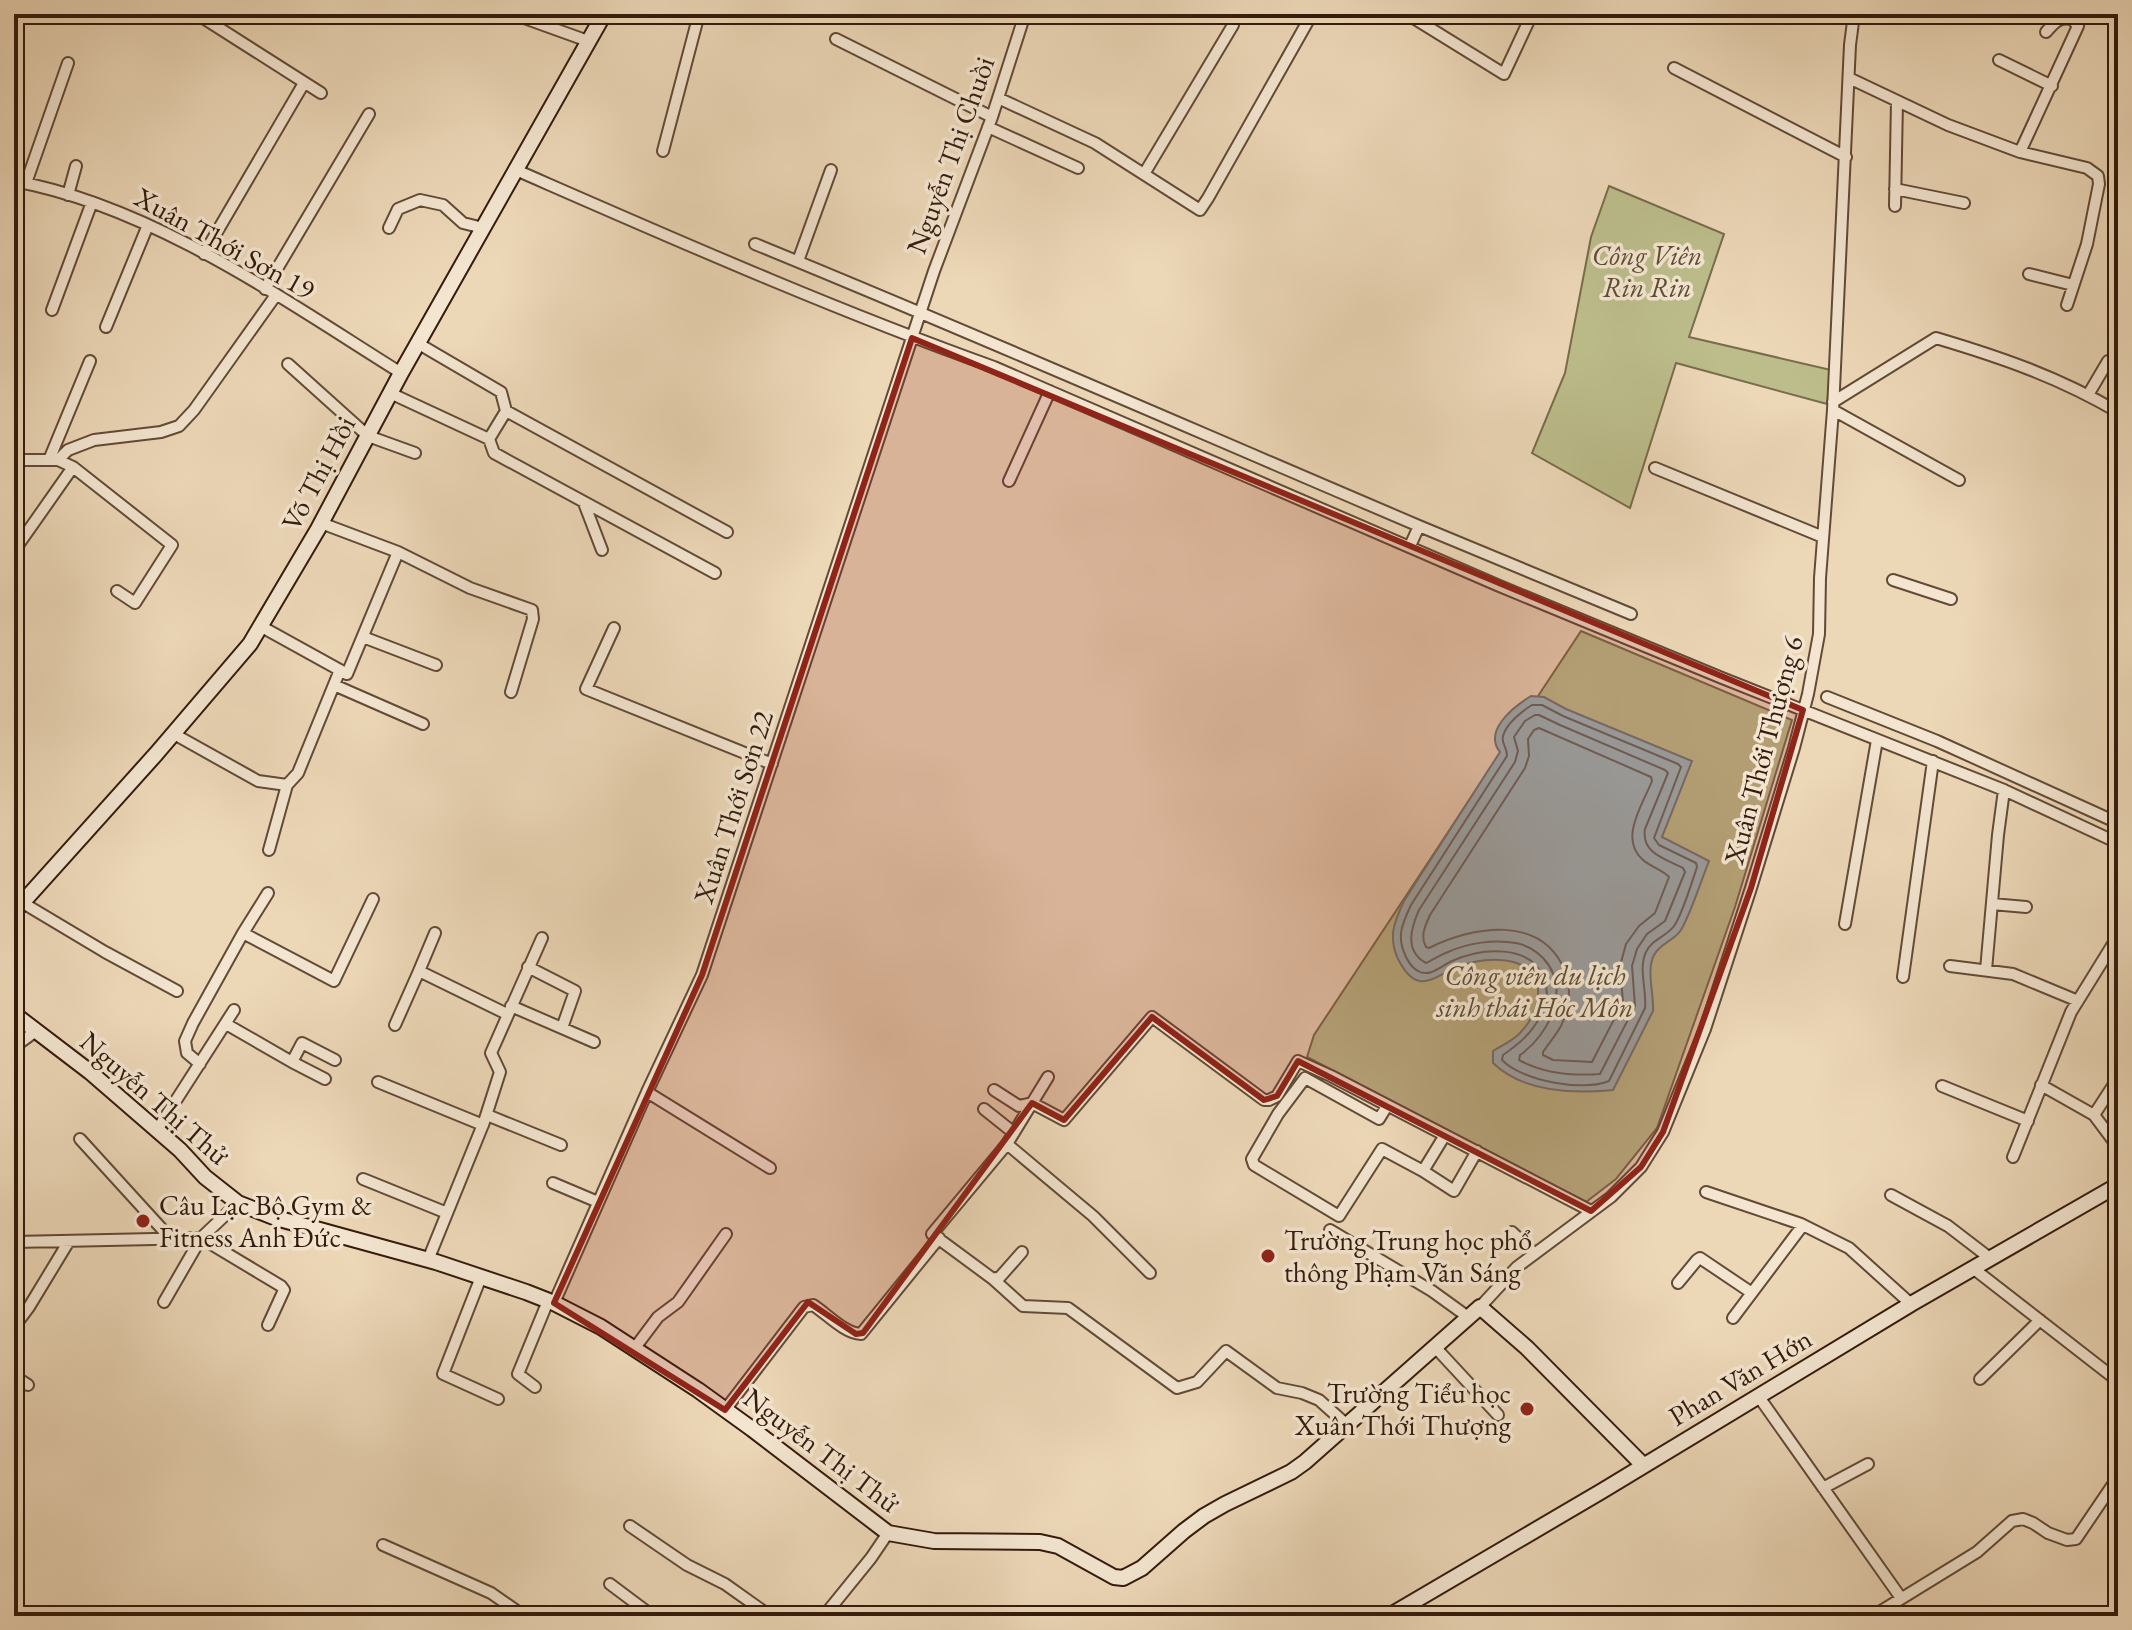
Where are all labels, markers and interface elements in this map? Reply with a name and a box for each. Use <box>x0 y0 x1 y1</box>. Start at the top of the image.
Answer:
street label: Nguyễn Thị Chuồi <box>898 51 1002 259</box>
street label: Xuân Thới Sơn 19 <box>128 178 321 307</box>
park label: Công Viên Rin Rin <box>1592 237 1702 305</box>
street label: Võ Thị Hồi <box>273 409 363 536</box>
street label: Xuân Thới Thượng 6 <box>1715 632 1811 869</box>
street label: Xuân Thới Sơn 22 <box>685 706 781 909</box>
park label: Công viên du lịch sinh thái Hóc Môn <box>1436 957 1633 1025</box>
street label: Nguyễn Thị Thử <box>73 1023 237 1173</box>
place label: Câu Lạc Bộ Gym & Fitness Anh Đức <box>159 1187 372 1255</box>
marker: Câu Lạc Bộ Gym & Fitness Anh Đức <box>134 1212 152 1230</box>
place label: Trường Trung học phổ thông Phạm Văn Sáng <box>1284 1222 1532 1290</box>
marker: Trường Trung học phổ thông Phạm Văn Sáng <box>1259 1247 1277 1265</box>
street label: Phan Văn Hớn <box>1662 1320 1818 1434</box>
place label: Trường Tiểu học Xuân Thới Thượng <box>1294 1375 1512 1443</box>
street label: Nguyễn Thị Thử <box>737 1380 908 1521</box>
marker: Trường Tiểu học Xuân Thới Thượng <box>1518 1400 1536 1418</box>

